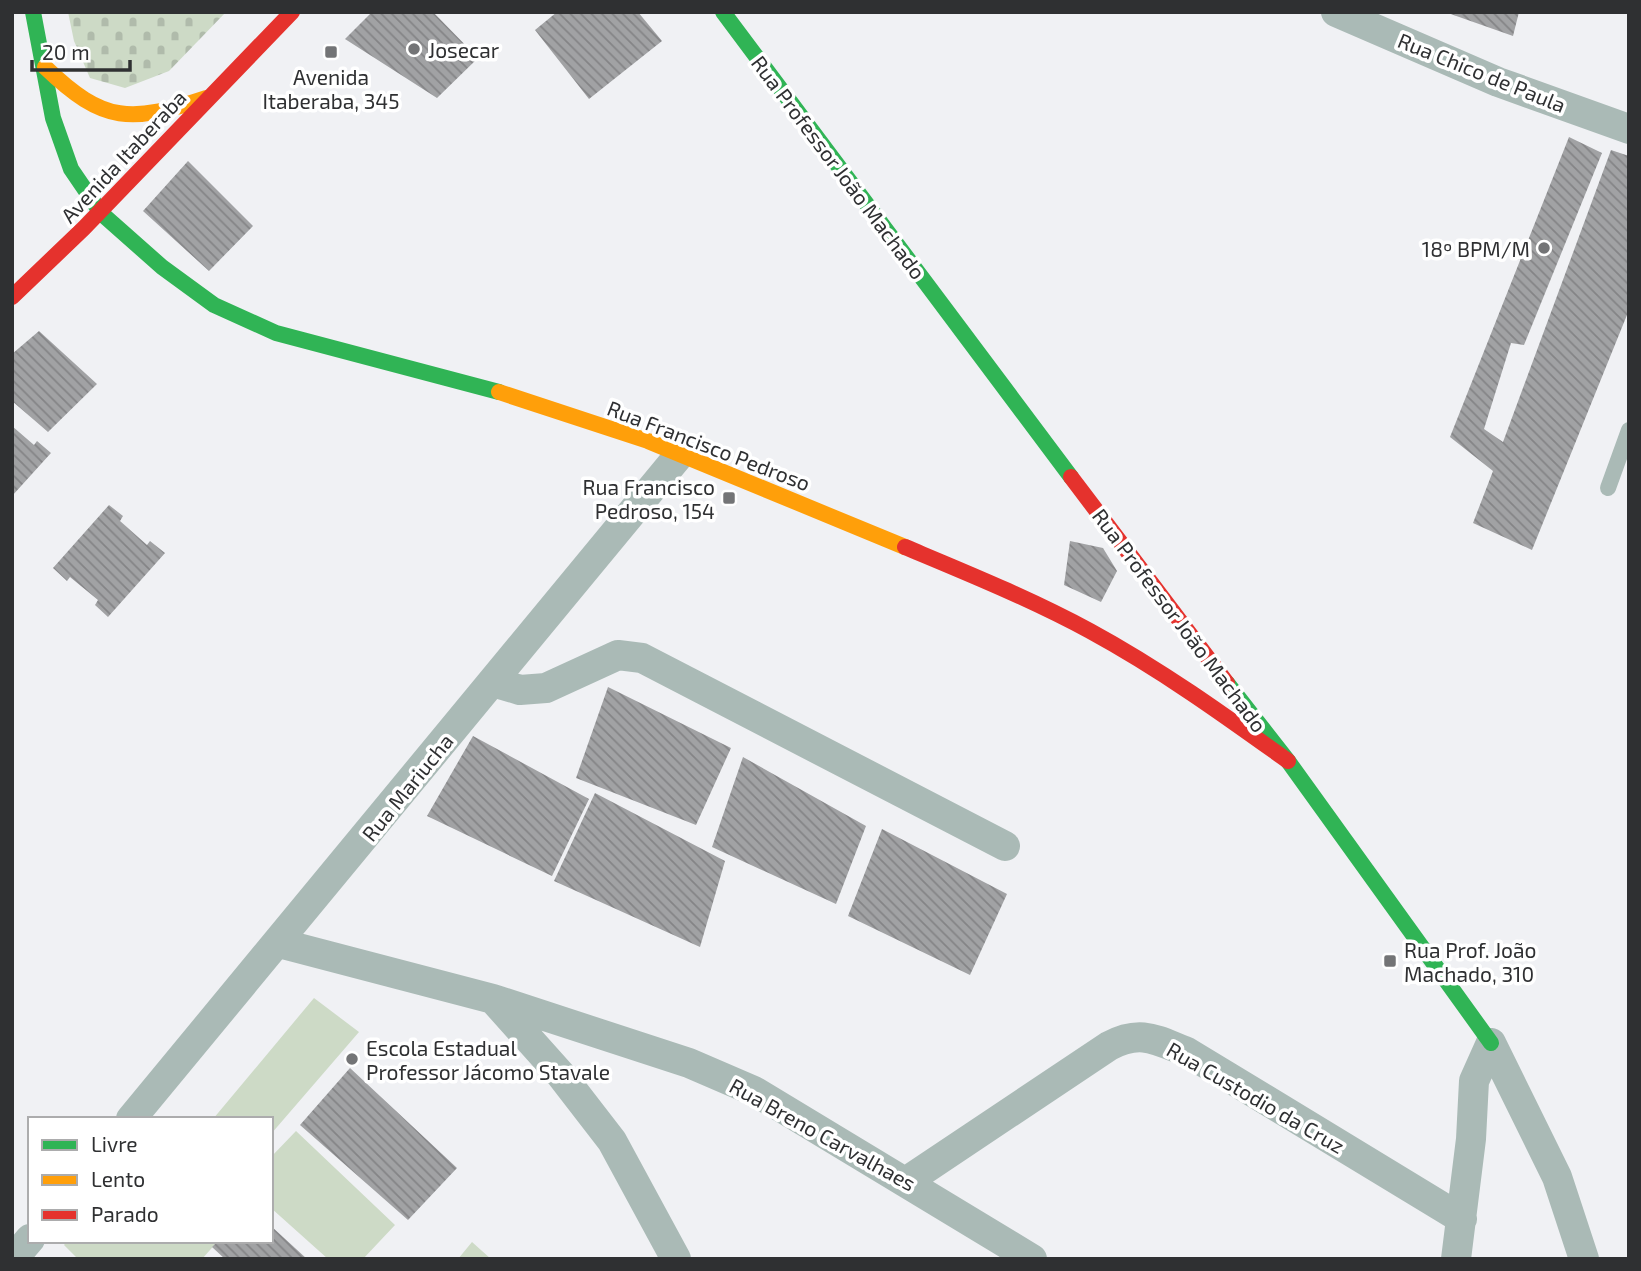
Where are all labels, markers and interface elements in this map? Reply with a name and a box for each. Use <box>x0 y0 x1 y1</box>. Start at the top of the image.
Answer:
street label: Rua Chico de Paula <box>1394 27 1570 117</box>
scale bar <box>32 28 130 72</box>
place label: Josecar <box>428 37 500 62</box>
text: 20 m <box>42 39 90 64</box>
marker: Josecar <box>406 41 422 57</box>
marker: Avenida Itaberaba, 345 <box>323 44 339 60</box>
street label: Rua Professor João Machado <box>747 50 931 284</box>
place label: Avenida Itaberaba, 345 <box>262 64 400 113</box>
street label: Avenida Itaberaba <box>55 84 191 228</box>
place label: 18º BPM/M <box>1422 236 1530 261</box>
marker: 18º BPM/M <box>1536 240 1552 256</box>
street label: Rua Francisco Pedroso <box>604 395 814 495</box>
place label: Rua Francisco Pedroso, 154 <box>583 474 715 523</box>
marker: Rua Francisco Pedroso, 154 <box>721 490 737 506</box>
street label: Rua Professor João Machado <box>1088 503 1272 737</box>
street label: Rua Mariucha <box>356 728 458 846</box>
place label: Rua Prof. João Machado, 310 <box>1404 937 1536 986</box>
marker: Rua Prof. João Machado, 310 <box>1382 953 1398 969</box>
place label: Escola Estadual Professor Jácomo Stavale <box>366 1035 610 1084</box>
street label: Rua Custodio da Cruz <box>1163 1036 1349 1158</box>
marker: Escola Estadual Professor Jácomo Stavale <box>344 1051 360 1067</box>
street label: Rua Breno Carvalhaes <box>726 1072 920 1196</box>
legend <box>28 1117 273 1243</box>
text: Livre <box>91 1131 138 1156</box>
text: Lento <box>91 1166 145 1191</box>
text: Parado <box>91 1201 159 1226</box>

